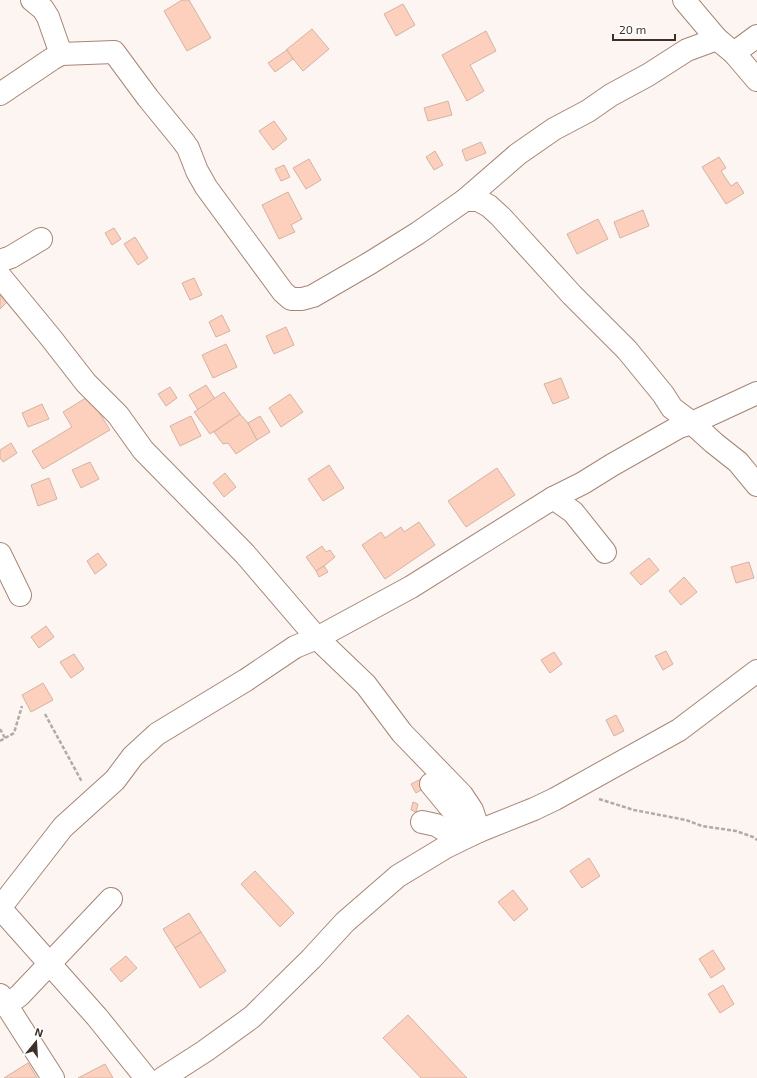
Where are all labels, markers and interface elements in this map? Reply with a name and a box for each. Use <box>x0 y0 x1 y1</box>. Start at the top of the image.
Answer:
scale bar <box>613 16 675 42</box>
text: 20 m <box>619 22 646 36</box>
north arrow <box>16 1022 56 1062</box>
text: N <box>33 1025 45 1039</box>

